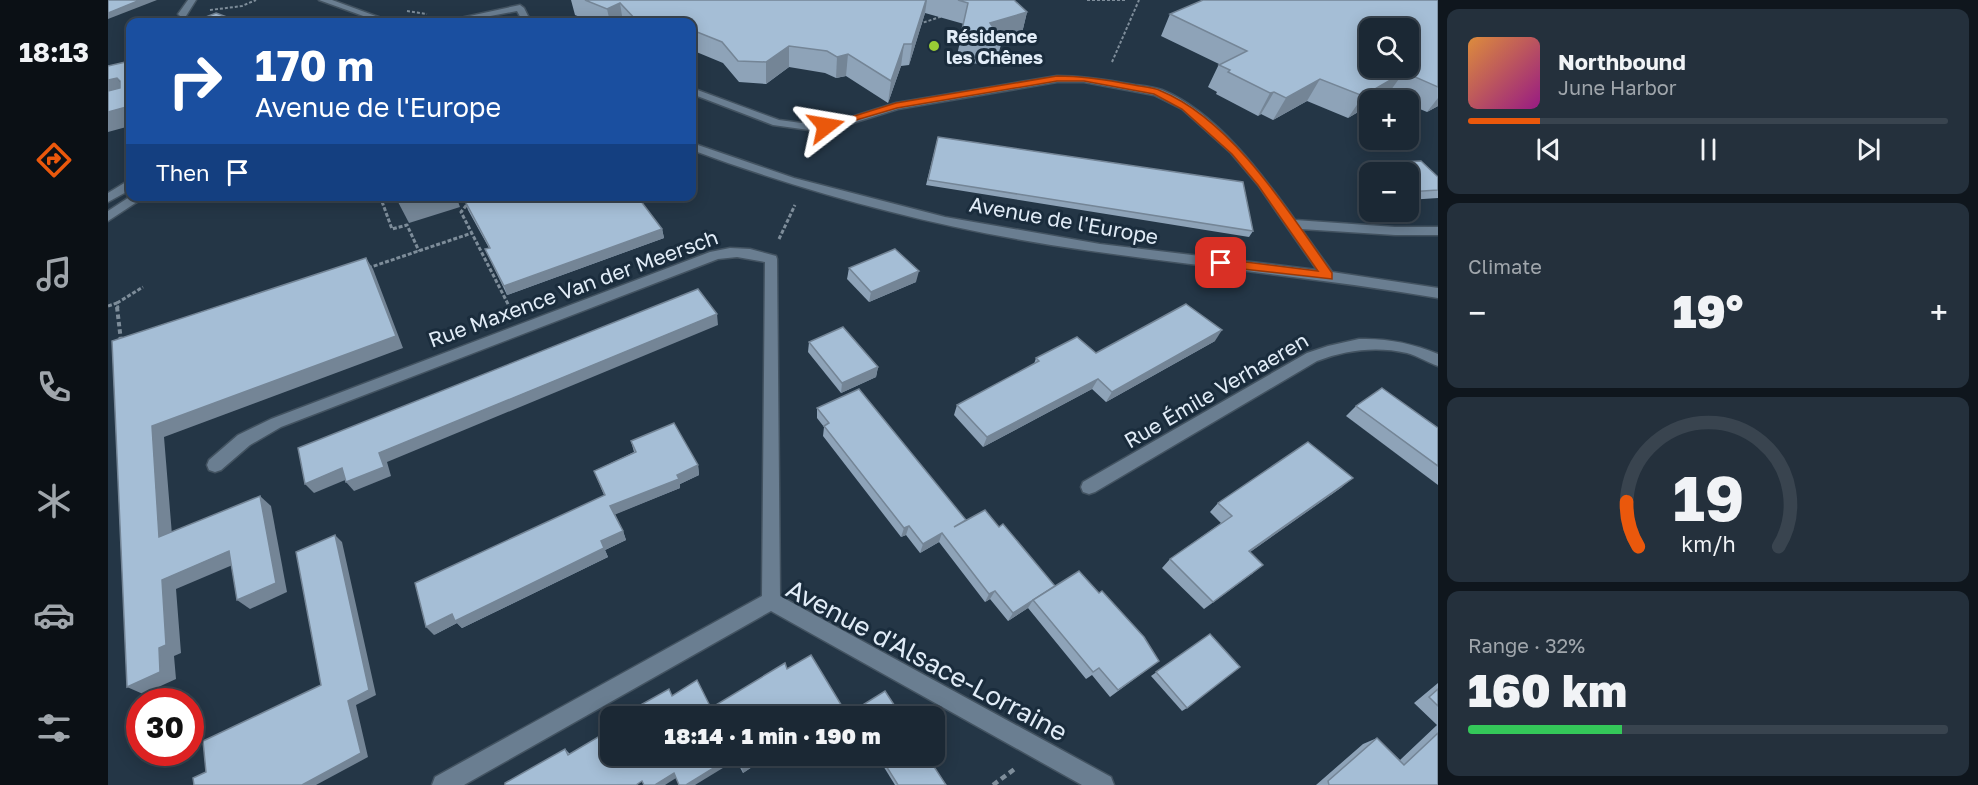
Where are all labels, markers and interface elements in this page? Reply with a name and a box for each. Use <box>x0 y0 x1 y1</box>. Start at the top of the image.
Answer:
map controls <box>1359 18 1419 222</box>
button: search <box>1359 18 1419 78</box>
place label: Résidence les Chênes <box>946 25 1043 68</box>
text: 18:13 <box>19 36 89 68</box>
marker: Résidence les Chênes <box>927 39 941 53</box>
text: 170 m <box>255 40 374 90</box>
icon: right <box>156 42 234 120</box>
text: Northbound <box>1558 48 1686 75</box>
text: June Harbor <box>1558 75 1677 99</box>
button: + <box>1359 90 1419 150</box>
text: Avenue de l'Europe <box>255 91 501 123</box>
position arrow <box>794 94 858 158</box>
icon: previous <box>1532 133 1565 166</box>
icon: pause <box>1692 133 1725 166</box>
icon: next <box>1852 133 1885 166</box>
icon: directions <box>33 139 75 181</box>
icon: arrive <box>221 156 254 189</box>
text: Then <box>156 159 209 186</box>
button: − <box>1359 162 1419 222</box>
street label: Avenue de l'Europe <box>967 191 1161 249</box>
street label: Rue Maxence Van der Meersch <box>425 223 721 353</box>
pin <box>1195 237 1246 288</box>
icon: arrive <box>1204 246 1237 279</box>
icon: music <box>33 253 75 295</box>
text: Climate <box>1468 254 1542 278</box>
text: 19° <box>1673 284 1743 338</box>
text: − <box>1468 293 1486 332</box>
text: + <box>1930 293 1948 332</box>
street label: Rue Émile Verhaeren <box>1119 327 1313 453</box>
icon: phone <box>33 366 75 408</box>
text: 19 <box>1672 460 1744 535</box>
icon: climate <box>33 480 75 522</box>
text: km/h <box>1681 531 1735 557</box>
street label: Avenue d'Alsace-Lorraine <box>781 573 1073 747</box>
icon: car <box>33 594 75 636</box>
text: Range · 32% <box>1468 633 1585 657</box>
text: 160 km <box>1468 663 1627 717</box>
speed limit sign: 30 <box>126 688 204 766</box>
icon: filters <box>33 707 75 749</box>
text: 18:14 · 1 min · 190 m <box>664 722 881 749</box>

